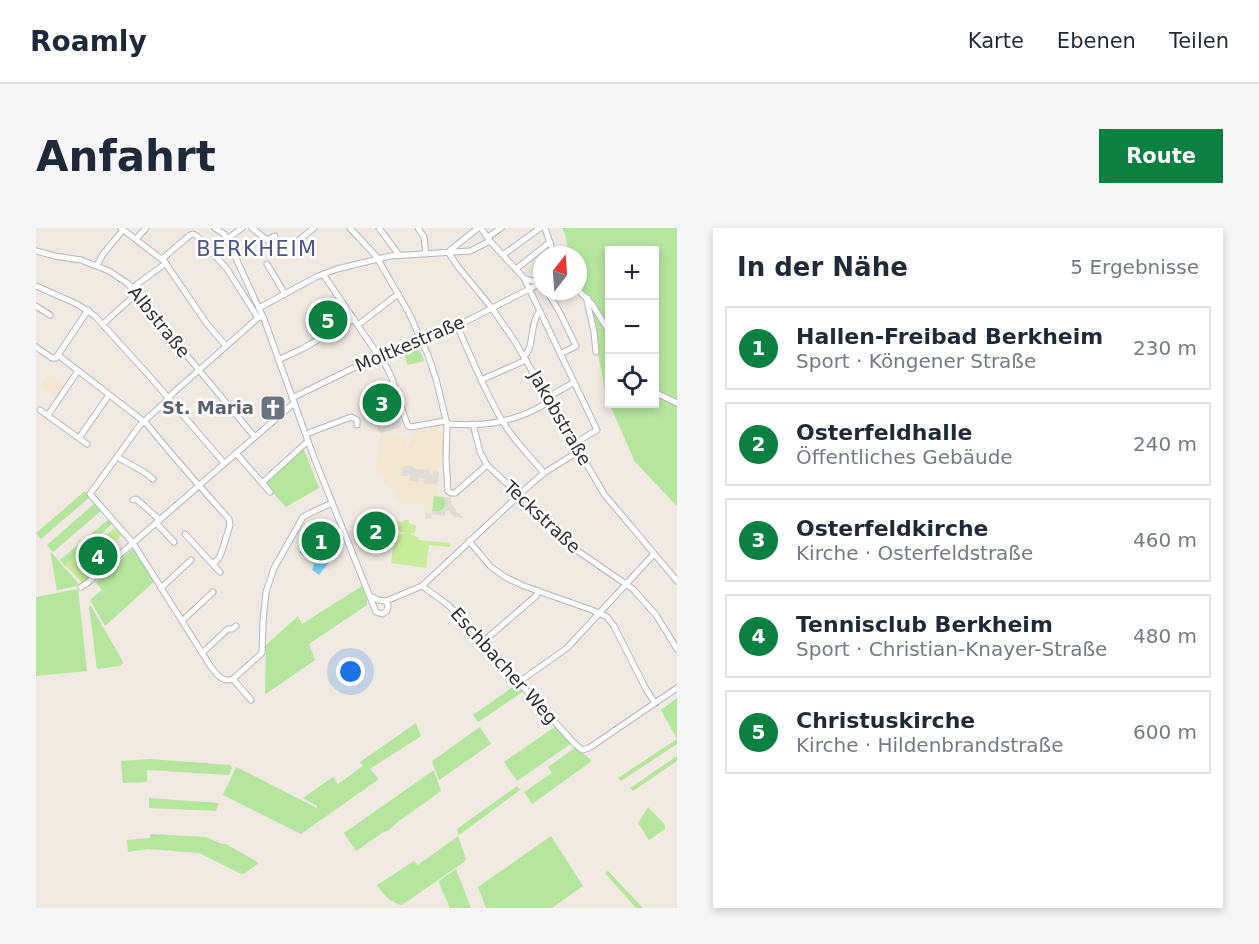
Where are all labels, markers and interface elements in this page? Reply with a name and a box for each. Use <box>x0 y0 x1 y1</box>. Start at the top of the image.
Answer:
text: Roamly <box>30 25 147 58</box>
text: Karte <box>968 29 1024 53</box>
text: Ebenen <box>1057 29 1136 53</box>
text: Teilen <box>1169 29 1229 53</box>
button: Route <box>1099 129 1223 183</box>
text: Anfahrt <box>36 132 216 181</box>
district label: BERKHEIM <box>196 237 318 261</box>
north arrow <box>533 246 587 300</box>
map controls <box>605 246 659 408</box>
button: + <box>605 246 659 300</box>
text: In der Nähe <box>737 252 908 282</box>
text: 5 Ergebnisse <box>1070 255 1199 279</box>
street label: Albstraße <box>124 282 195 362</box>
pin: 5 <box>308 298 348 343</box>
button: − <box>605 300 659 354</box>
street label: Moltkestraße <box>352 311 468 376</box>
text: Hallen-Freibad Berkheim <box>796 324 1103 349</box>
text: 1 <box>752 336 765 360</box>
text: 230 m <box>1133 336 1197 360</box>
text: Sport · Köngener Straße <box>796 349 1036 373</box>
button: locate <box>605 354 659 408</box>
street label: Jakobstraße <box>524 366 596 469</box>
pin: 3 <box>362 380 402 426</box>
church icon: St. Maria <box>258 393 288 423</box>
place label: St. Maria <box>162 397 254 418</box>
text: Osterfeldhalle <box>796 420 972 445</box>
text: 2 <box>752 432 765 456</box>
text: 240 m <box>1133 432 1197 456</box>
text: Öffentliches Gebäude <box>796 445 1013 469</box>
street label: Teckstraße <box>499 475 585 557</box>
pin: 2 <box>356 508 396 554</box>
text: Osterfeldkirche <box>796 516 989 541</box>
pin: 1 <box>302 518 340 564</box>
text: 3 <box>752 528 765 552</box>
text: 460 m <box>1133 528 1197 552</box>
pin: 4 <box>78 534 118 578</box>
text: Kirche · Osterfeldstraße <box>796 541 1033 565</box>
street label: Eschbacher Weg <box>447 603 562 728</box>
text: Tennisclub Berkheim <box>796 612 1053 637</box>
text: 4 <box>752 624 765 648</box>
text: 480 m <box>1133 624 1197 648</box>
text: Sport · Christian-Knayer-Straße <box>796 637 1107 661</box>
your location <box>336 657 365 686</box>
text: Christuskirche <box>796 708 975 733</box>
text: 5 <box>752 720 765 744</box>
text: 600 m <box>1133 720 1197 744</box>
text: Kirche · Hildenbrandstraße <box>796 733 1064 757</box>

